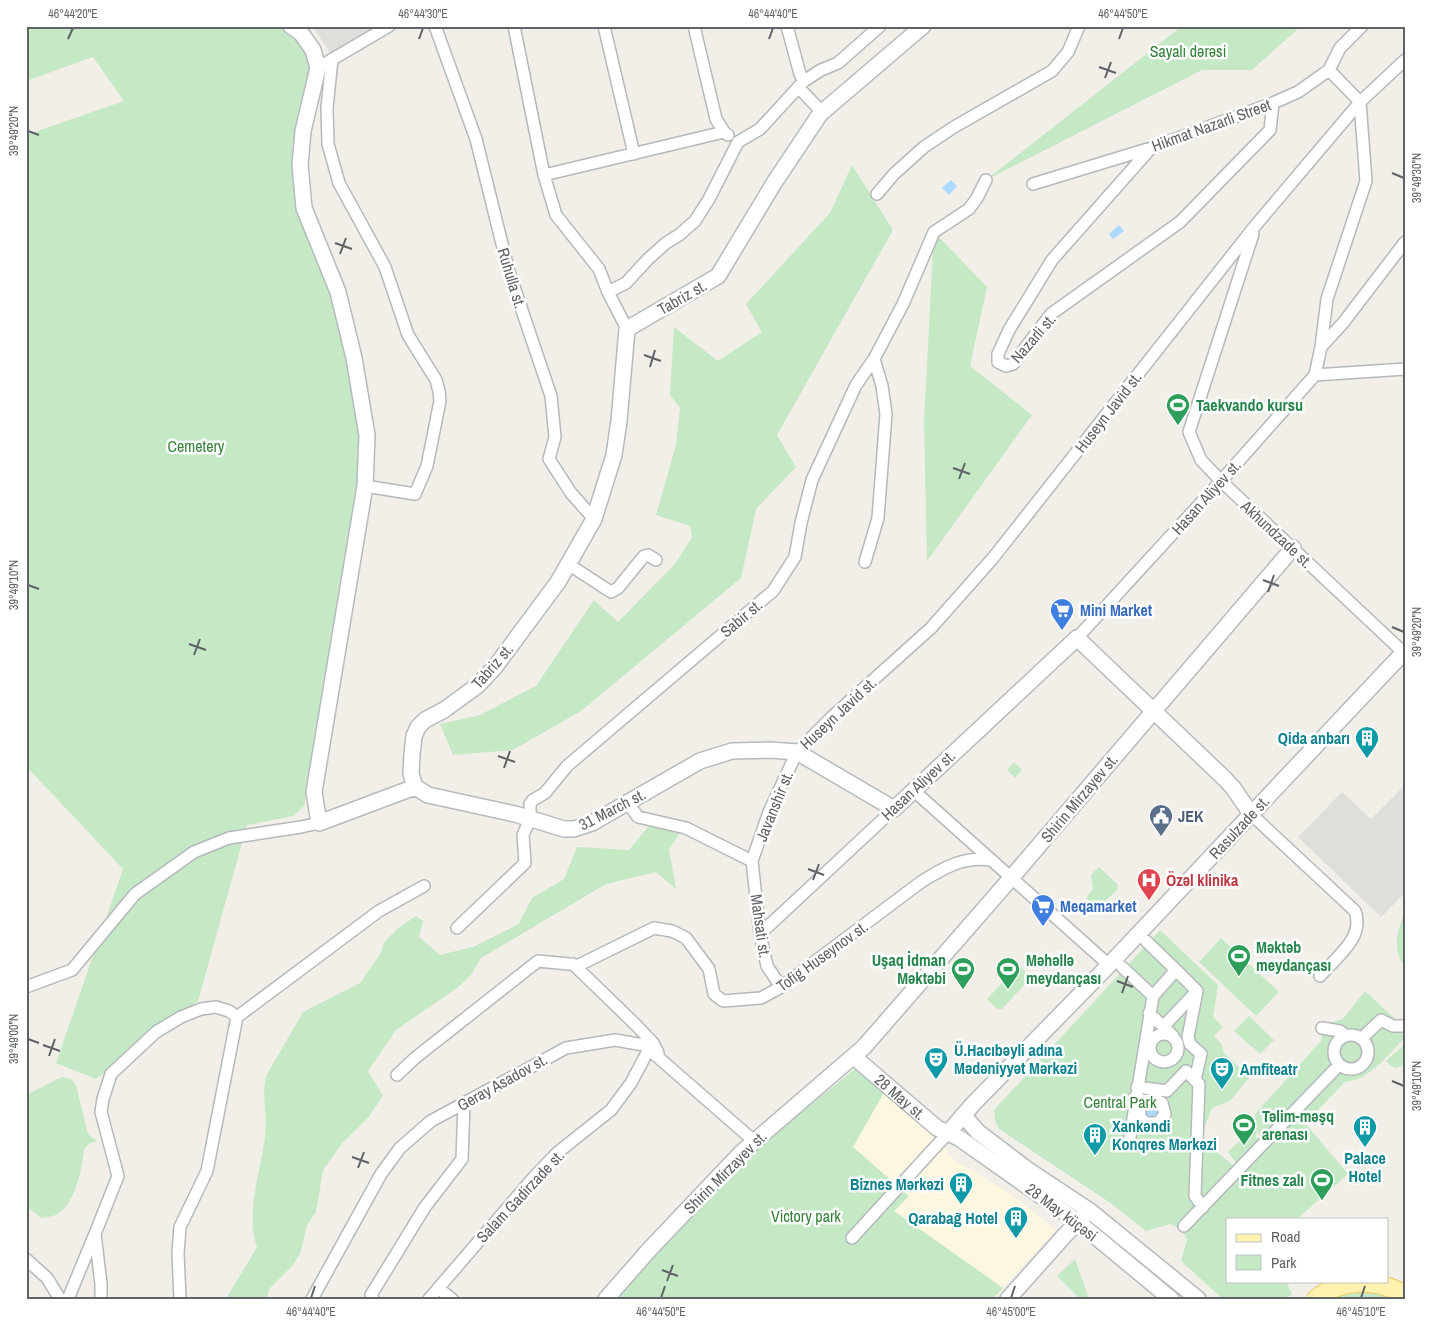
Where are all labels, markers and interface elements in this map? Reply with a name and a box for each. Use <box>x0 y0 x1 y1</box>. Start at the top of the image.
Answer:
text: 46°44'20"E <box>48 6 98 22</box>
text: 46°44'30"E <box>398 6 448 22</box>
text: 46°44'40"E <box>748 6 798 22</box>
text: 46°44'50"E <box>1098 6 1148 22</box>
park label: Sayalı dərəsi <box>1150 40 1226 62</box>
street label: Hikmat Nazarli Street <box>1148 93 1274 157</box>
text: 39°49'20"N <box>6 106 22 156</box>
text: 39°49'30"N <box>1409 153 1425 203</box>
street label: Ruhulla st. <box>492 245 532 311</box>
street label: Tabriz st. <box>653 274 711 320</box>
street label: Nazarli st. <box>1005 308 1061 368</box>
street label: Huseyn Javid st. <box>1069 367 1147 457</box>
sports icon: Taekvando kursu <box>1165 392 1191 426</box>
place label: Taekvando kursu <box>1196 394 1303 416</box>
park label: Cemetery <box>168 435 225 457</box>
street label: Hasan Aliyev st. <box>1166 455 1246 539</box>
street label: Akhundzade st. <box>1236 494 1318 573</box>
text: 39°49'10"N <box>6 560 22 610</box>
street label: Sabir st. <box>715 594 767 642</box>
supermarket icon: Mini Market <box>1049 597 1075 631</box>
place label: Mini Market <box>1080 599 1153 621</box>
text: 39°49'20"N <box>1409 607 1425 657</box>
street label: Tabriz st. <box>466 639 518 693</box>
street label: Huseyn Javid st. <box>795 672 881 754</box>
building icon: Qida anbarı <box>1354 725 1380 759</box>
place label: Qida anbarı <box>1278 727 1350 749</box>
street label: Hasan Aliyev st. <box>876 745 960 825</box>
street label: Shirin Mirzayev st. <box>1035 749 1123 847</box>
street label: Javanshir st. <box>750 767 798 845</box>
street label: 31 March st. <box>575 783 649 835</box>
street label: Rasulzade st. <box>1204 790 1274 864</box>
public building icon: JEK <box>1148 803 1174 837</box>
place label: JEK <box>1178 805 1204 827</box>
hospital icon: Özəl klinika <box>1136 867 1162 901</box>
place label: Özəl klinika <box>1166 869 1239 891</box>
street label: Mahsati st. <box>746 893 776 959</box>
supermarket icon: Meqamarket <box>1030 893 1056 927</box>
place label: Meqamarket <box>1060 895 1137 917</box>
street label: Tofig Huseynov st. <box>772 915 872 997</box>
place label: Məktəb meydançası <box>1256 936 1331 976</box>
sports icon: Məktəb meydançası <box>1226 943 1252 977</box>
place label: Uşaq İdman Məktəbi <box>872 949 946 989</box>
place label: Məhəllə meydançası <box>1026 949 1101 989</box>
sports icon: Uşaq İdman Məktəbi <box>950 956 976 990</box>
sports icon: Məhəllə meydançası <box>995 956 1021 990</box>
text: 39°49'00"N <box>6 1014 22 1064</box>
place label: Ü.Hacıbəyli adına Mədəniyyət Mərkəzi <box>954 1039 1077 1079</box>
theatre icon: Ü.Hacıbəyli adına Mədəniyyət Mərkəzi <box>923 1046 949 1080</box>
street label: Geray Asadov st. <box>453 1048 551 1116</box>
theatre icon: Amfiteatr <box>1209 1056 1235 1090</box>
place label: Amfiteatr <box>1240 1058 1298 1080</box>
text: 39°49'10"N <box>1409 1061 1425 1111</box>
street label: 28 May st. <box>870 1069 931 1125</box>
park label: Central Park <box>1084 1091 1157 1113</box>
place label: Təlim-məşq arenası <box>1262 1105 1334 1145</box>
sports icon: Təlim-məşq arenası <box>1231 1112 1257 1146</box>
building icon: Palace Hotel <box>1352 1114 1378 1148</box>
place label: Xankəndi Konqres Mərkəzi <box>1112 1115 1217 1155</box>
building icon: Xankəndi Konqres Mərkəzi <box>1082 1122 1108 1156</box>
street label: Shirin Mirzayev st. <box>679 1126 771 1218</box>
street label: Salam Gadirzade st. <box>471 1145 569 1247</box>
place label: Palace Hotel <box>1344 1147 1386 1187</box>
sports icon: Fitnes zalı <box>1309 1167 1335 1201</box>
place label: Fitnes zalı <box>1241 1169 1304 1191</box>
building icon: Biznes Mərkəzi <box>948 1171 974 1205</box>
place label: Biznes Mərkəzi <box>850 1173 944 1195</box>
street label: 28 May küçəsi <box>1022 1178 1102 1246</box>
park label: Victory park <box>771 1205 841 1227</box>
building icon: Qarabağ Hotel <box>1003 1205 1029 1239</box>
place label: Qarabağ Hotel <box>908 1207 998 1229</box>
legend <box>1226 1218 1388 1282</box>
text: Road <box>1271 1226 1300 1247</box>
text: Park <box>1271 1252 1297 1273</box>
text: 46°44'40"E <box>286 1304 336 1320</box>
text: 46°44'50"E <box>636 1304 686 1320</box>
text: 46°45'00"E <box>986 1304 1036 1320</box>
text: 46°45'10"E <box>1336 1304 1386 1320</box>

